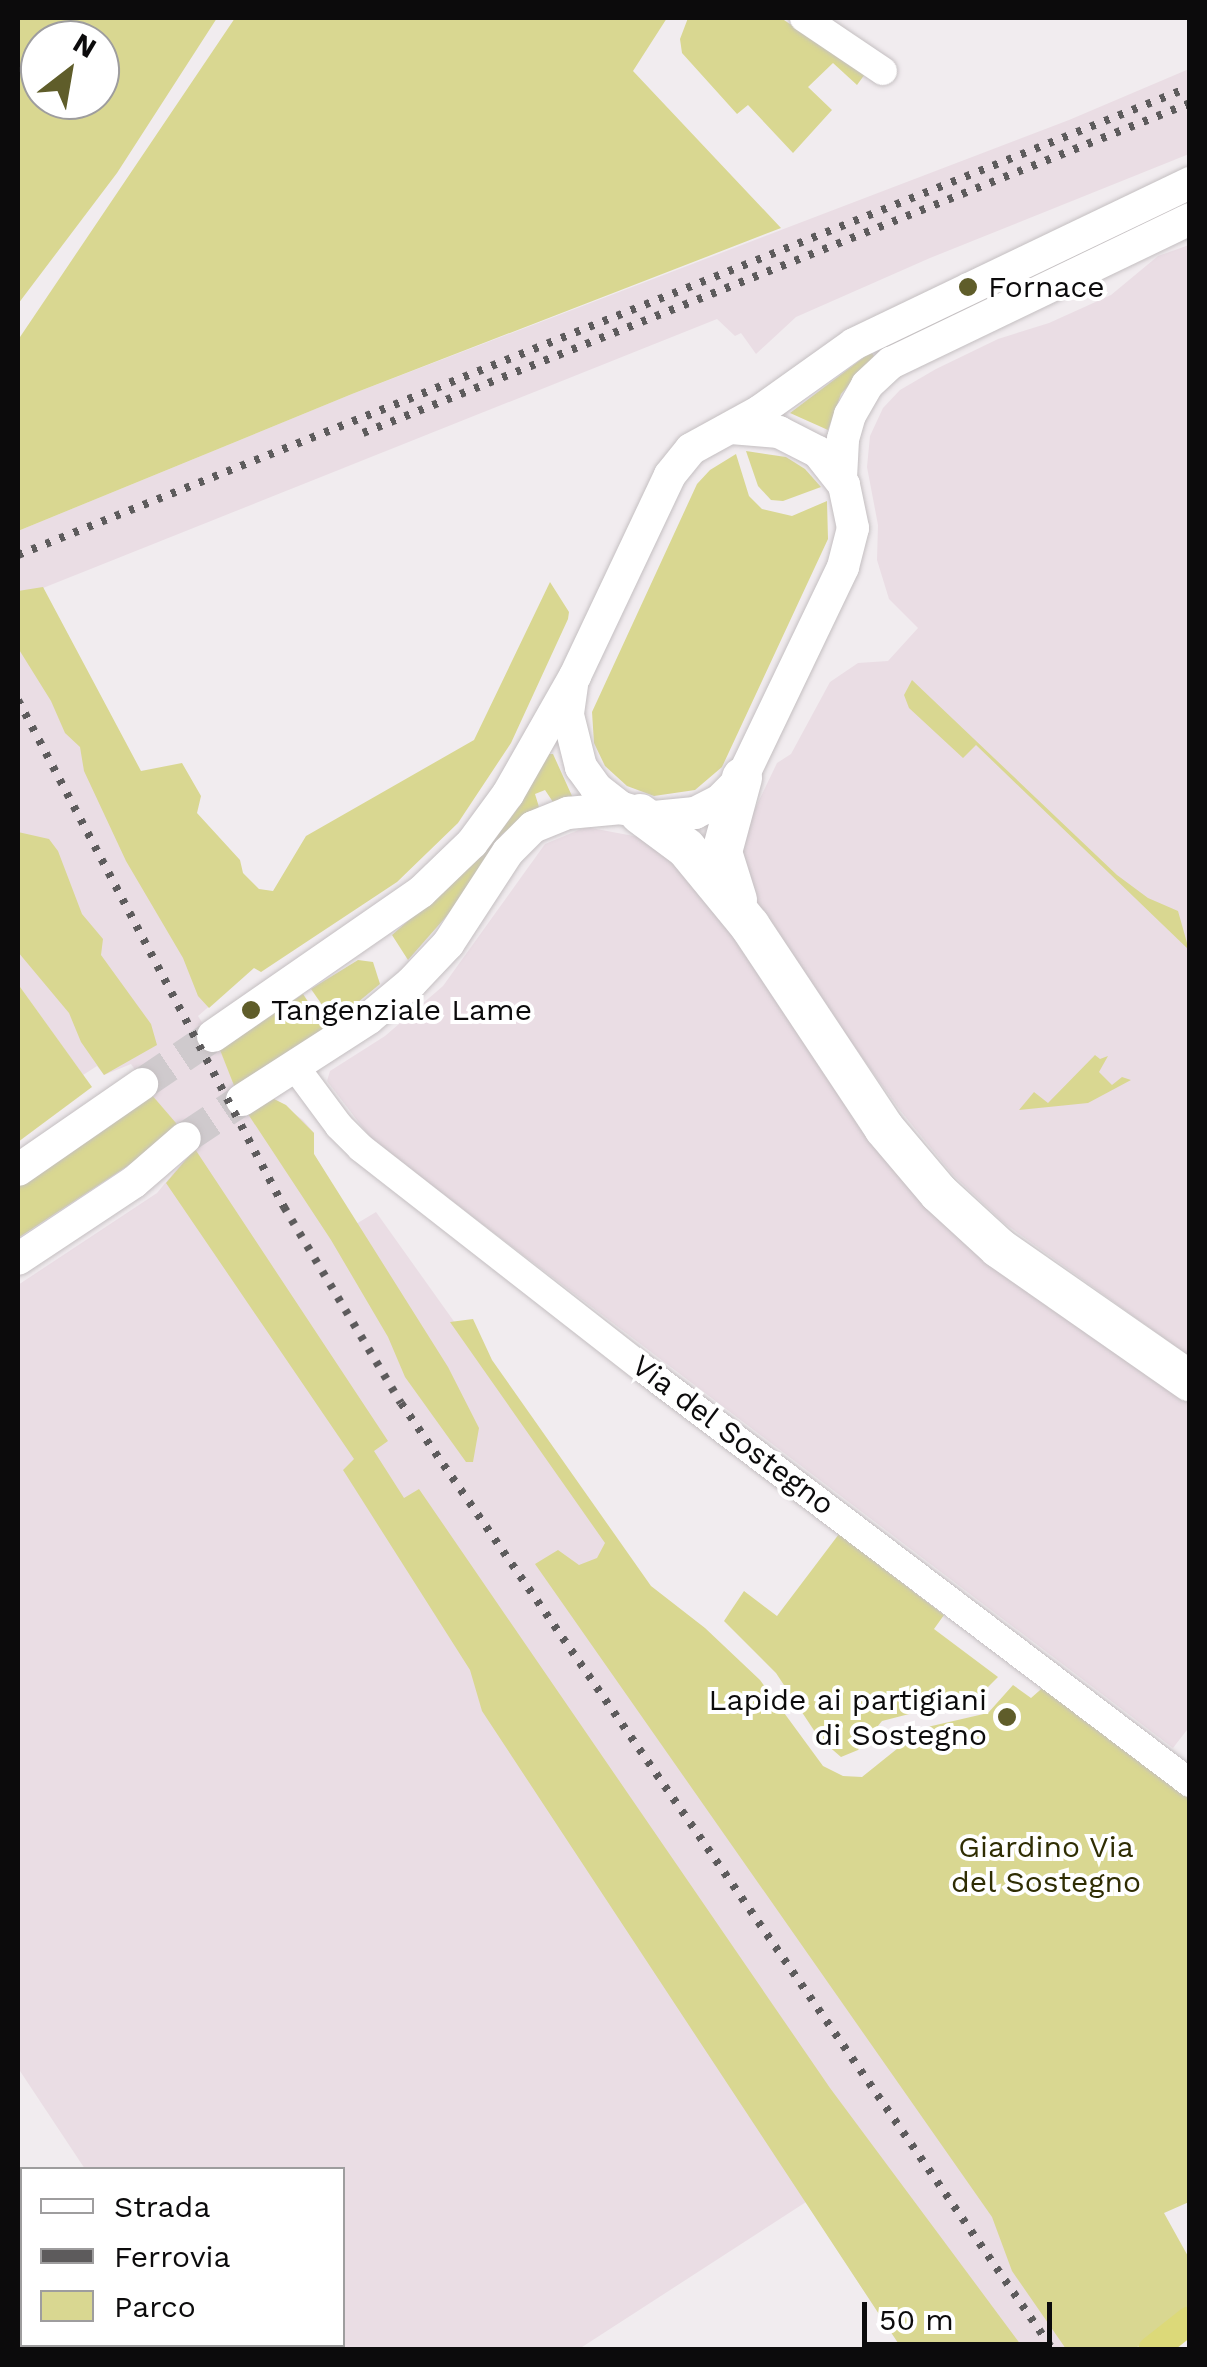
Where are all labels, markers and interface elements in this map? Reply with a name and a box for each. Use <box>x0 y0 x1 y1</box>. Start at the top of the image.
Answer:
north arrow <box>20 20 120 120</box>
text: N <box>67 26 102 65</box>
place label: Fornace <box>988 269 1105 305</box>
marker: Fornace <box>957 276 979 298</box>
place label: Tangenziale Lame <box>271 992 532 1028</box>
marker: Tangenziale Lame <box>240 999 262 1021</box>
street label: Via del Sostegno <box>624 1347 842 1523</box>
place label: Lapide ai partigiani di Sostegno <box>709 1682 987 1752</box>
marker: Lapide ai partigiani di Sostegno <box>996 1706 1018 1728</box>
park label: Giardino Via del Sostegno <box>951 1829 1141 1900</box>
legend <box>20 2167 345 2347</box>
text: Strada <box>114 2189 210 2224</box>
text: Ferrovia <box>114 2239 231 2274</box>
scale bar <box>867 2282 1057 2344</box>
text: Parco <box>114 2289 196 2324</box>
text: 50 m <box>879 2302 954 2337</box>

